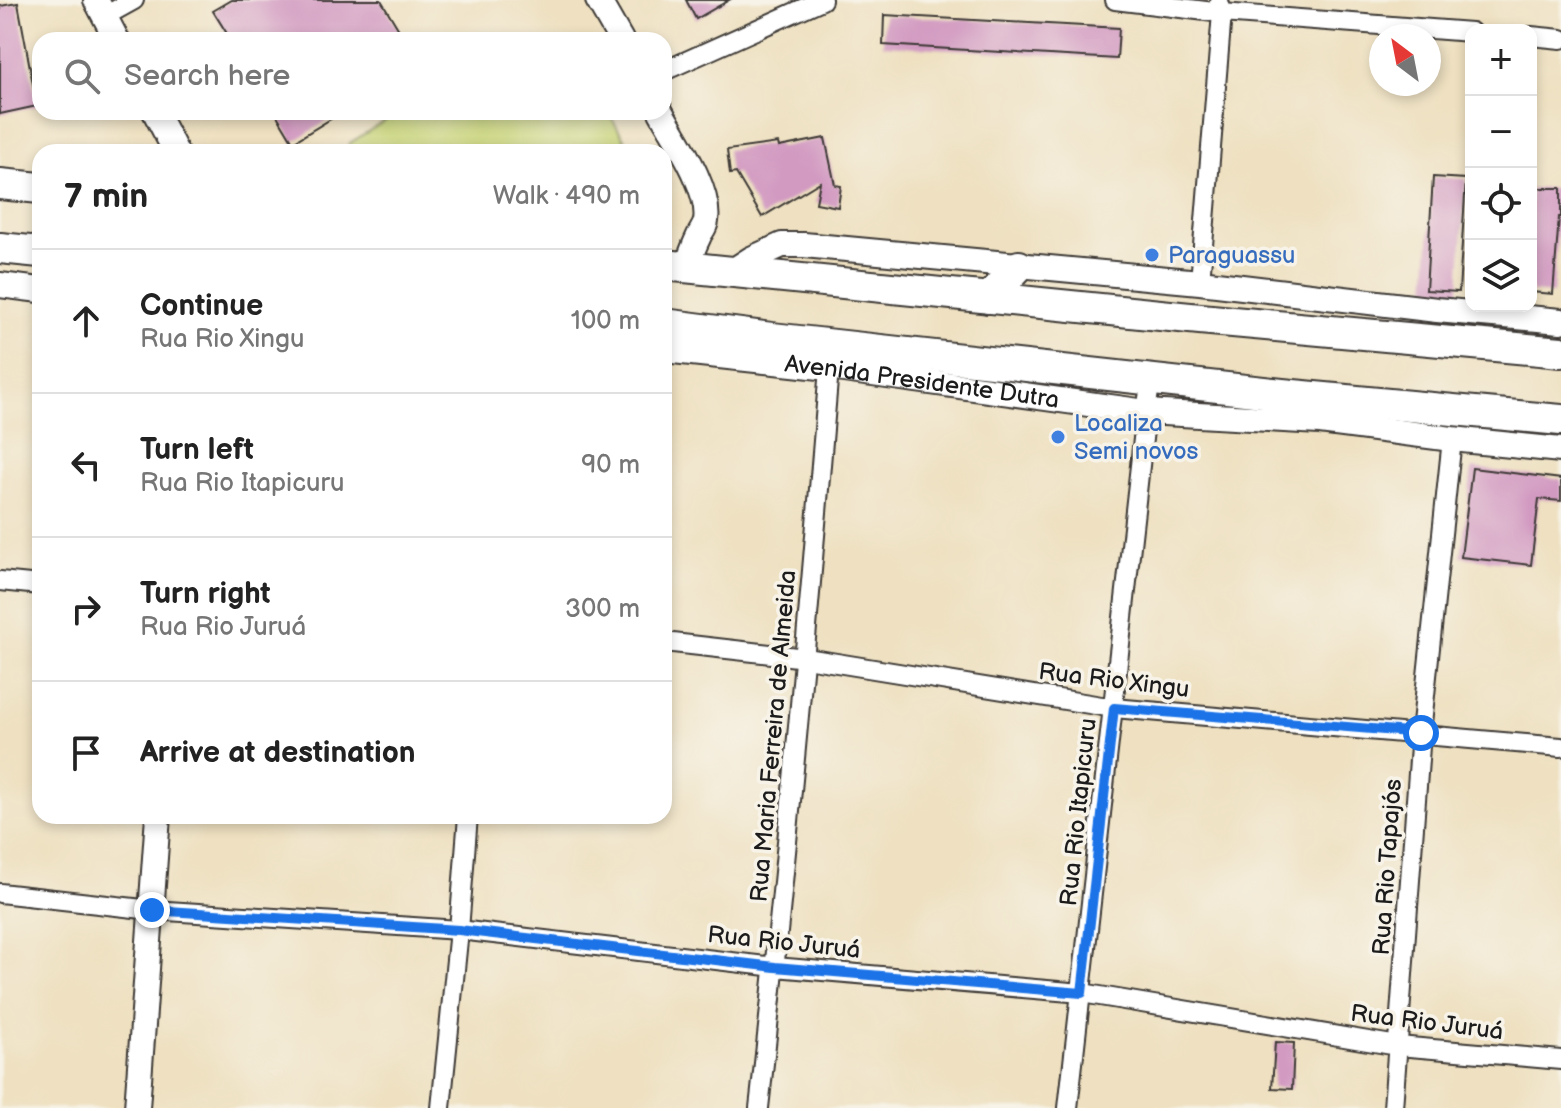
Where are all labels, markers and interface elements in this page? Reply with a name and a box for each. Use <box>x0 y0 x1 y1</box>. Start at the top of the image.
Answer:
north arrow <box>1369 24 1441 96</box>
map controls <box>1465 24 1537 312</box>
button: + <box>1465 24 1537 96</box>
search box <box>32 32 672 120</box>
icon: search <box>60 54 104 98</box>
text: Search here <box>124 58 290 94</box>
button: − <box>1465 96 1537 168</box>
button: locate <box>1465 168 1537 240</box>
text: 7 min <box>64 176 148 217</box>
text: Walk · 490 m <box>493 181 640 212</box>
button: layers <box>1465 240 1537 312</box>
place label: Paraguassu <box>1168 241 1295 270</box>
marker: Paraguassu <box>1143 246 1161 264</box>
text: Continue <box>140 288 263 324</box>
icon: ahead <box>64 299 108 343</box>
text: 100 m <box>571 306 640 337</box>
text: Rua Rio Xingu <box>140 324 304 355</box>
street label: Avenida Presidente Dutra <box>783 349 1061 415</box>
place label: Localiza Semi novos <box>1074 409 1199 466</box>
marker: Localiza Semi novos <box>1049 428 1067 446</box>
text: Turn left <box>140 432 254 468</box>
icon: left <box>64 443 108 487</box>
text: 90 m <box>581 450 640 481</box>
text: Rua Rio Itapicuru <box>140 468 344 499</box>
street label: Rua Maria Ferreira de Almeida <box>745 569 802 903</box>
text: Turn right <box>140 576 271 612</box>
icon: right <box>64 587 108 631</box>
text: 300 m <box>565 594 640 625</box>
text: Rua Rio Juruá <box>140 612 306 643</box>
street label: Rua Rio Xingu <box>1037 657 1191 704</box>
route start <box>1403 715 1439 751</box>
street label: Rua Rio Itapicuru <box>1054 717 1103 907</box>
icon: arrive <box>64 731 108 775</box>
text: Arrive at destination <box>140 735 416 771</box>
street label: Rua Rio Tapajós <box>1367 778 1408 956</box>
route end <box>134 892 170 928</box>
street label: Rua Rio Juruá <box>706 920 862 965</box>
street label: Rua Rio Juruá <box>1349 999 1505 1046</box>

